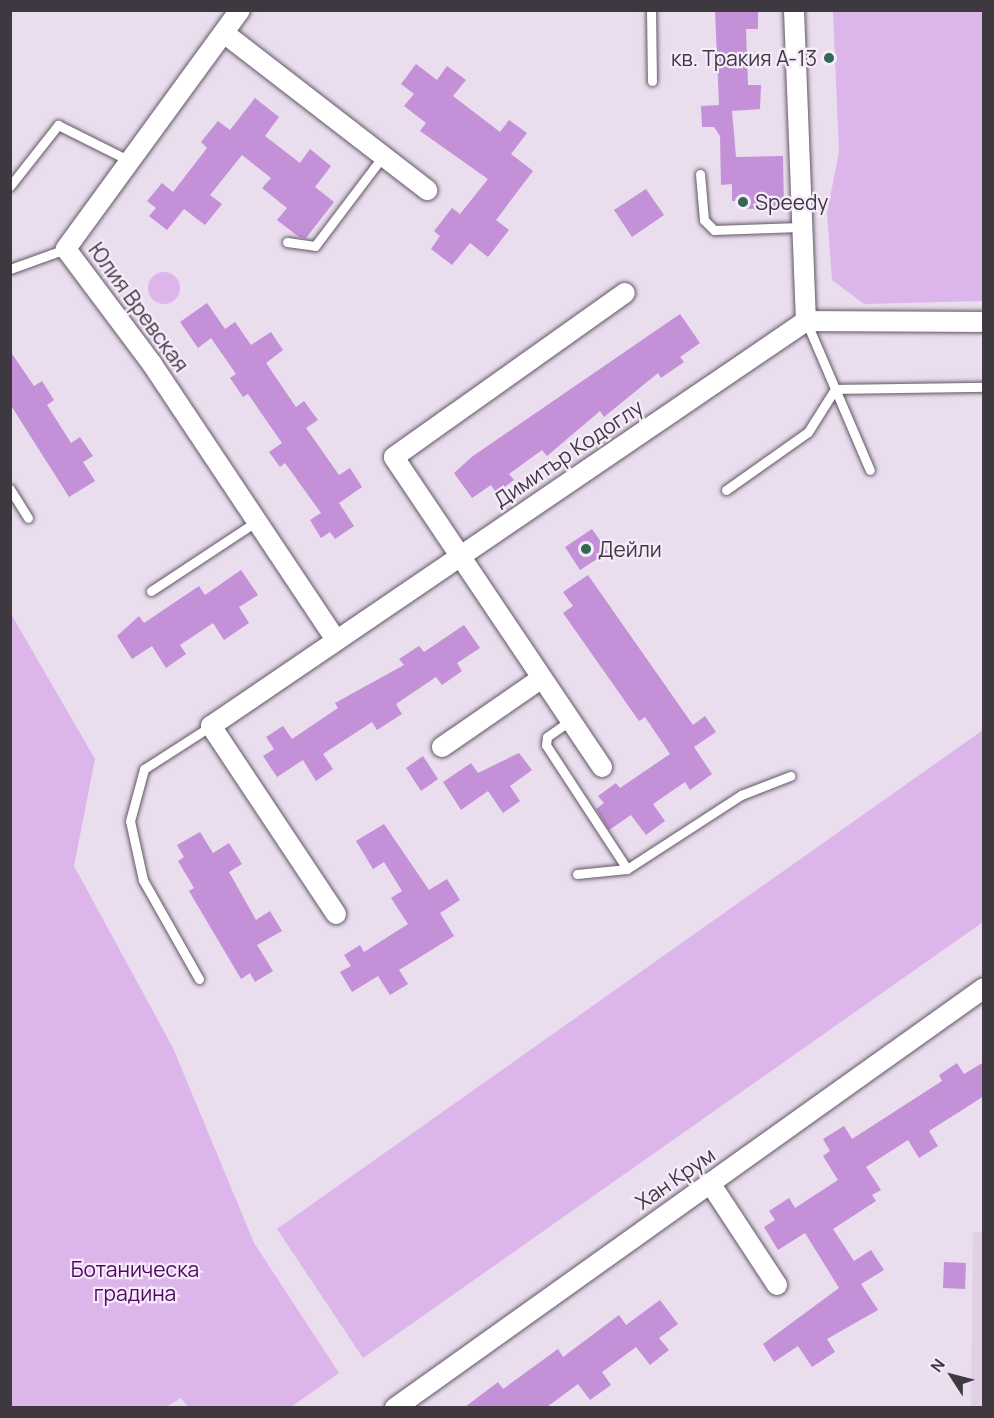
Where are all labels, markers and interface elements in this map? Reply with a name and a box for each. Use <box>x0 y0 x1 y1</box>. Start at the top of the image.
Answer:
place label: кв. Тракия А-13 <box>671 45 817 71</box>
marker: кв. Тракия А-13 <box>822 51 836 65</box>
place label: Speedy <box>755 189 828 215</box>
marker: Speedy <box>736 195 750 209</box>
street label: Юлия Вревская <box>84 238 194 376</box>
street label: Димитър Кодоглу <box>489 394 647 512</box>
place label: Дейли <box>598 536 662 562</box>
marker: Дейли <box>579 542 593 556</box>
street label: Хан Крум <box>630 1142 720 1214</box>
park label: Ботаническа градина <box>71 1256 199 1306</box>
north arrow <box>922 1346 982 1406</box>
text: N <box>925 1354 950 1377</box>

